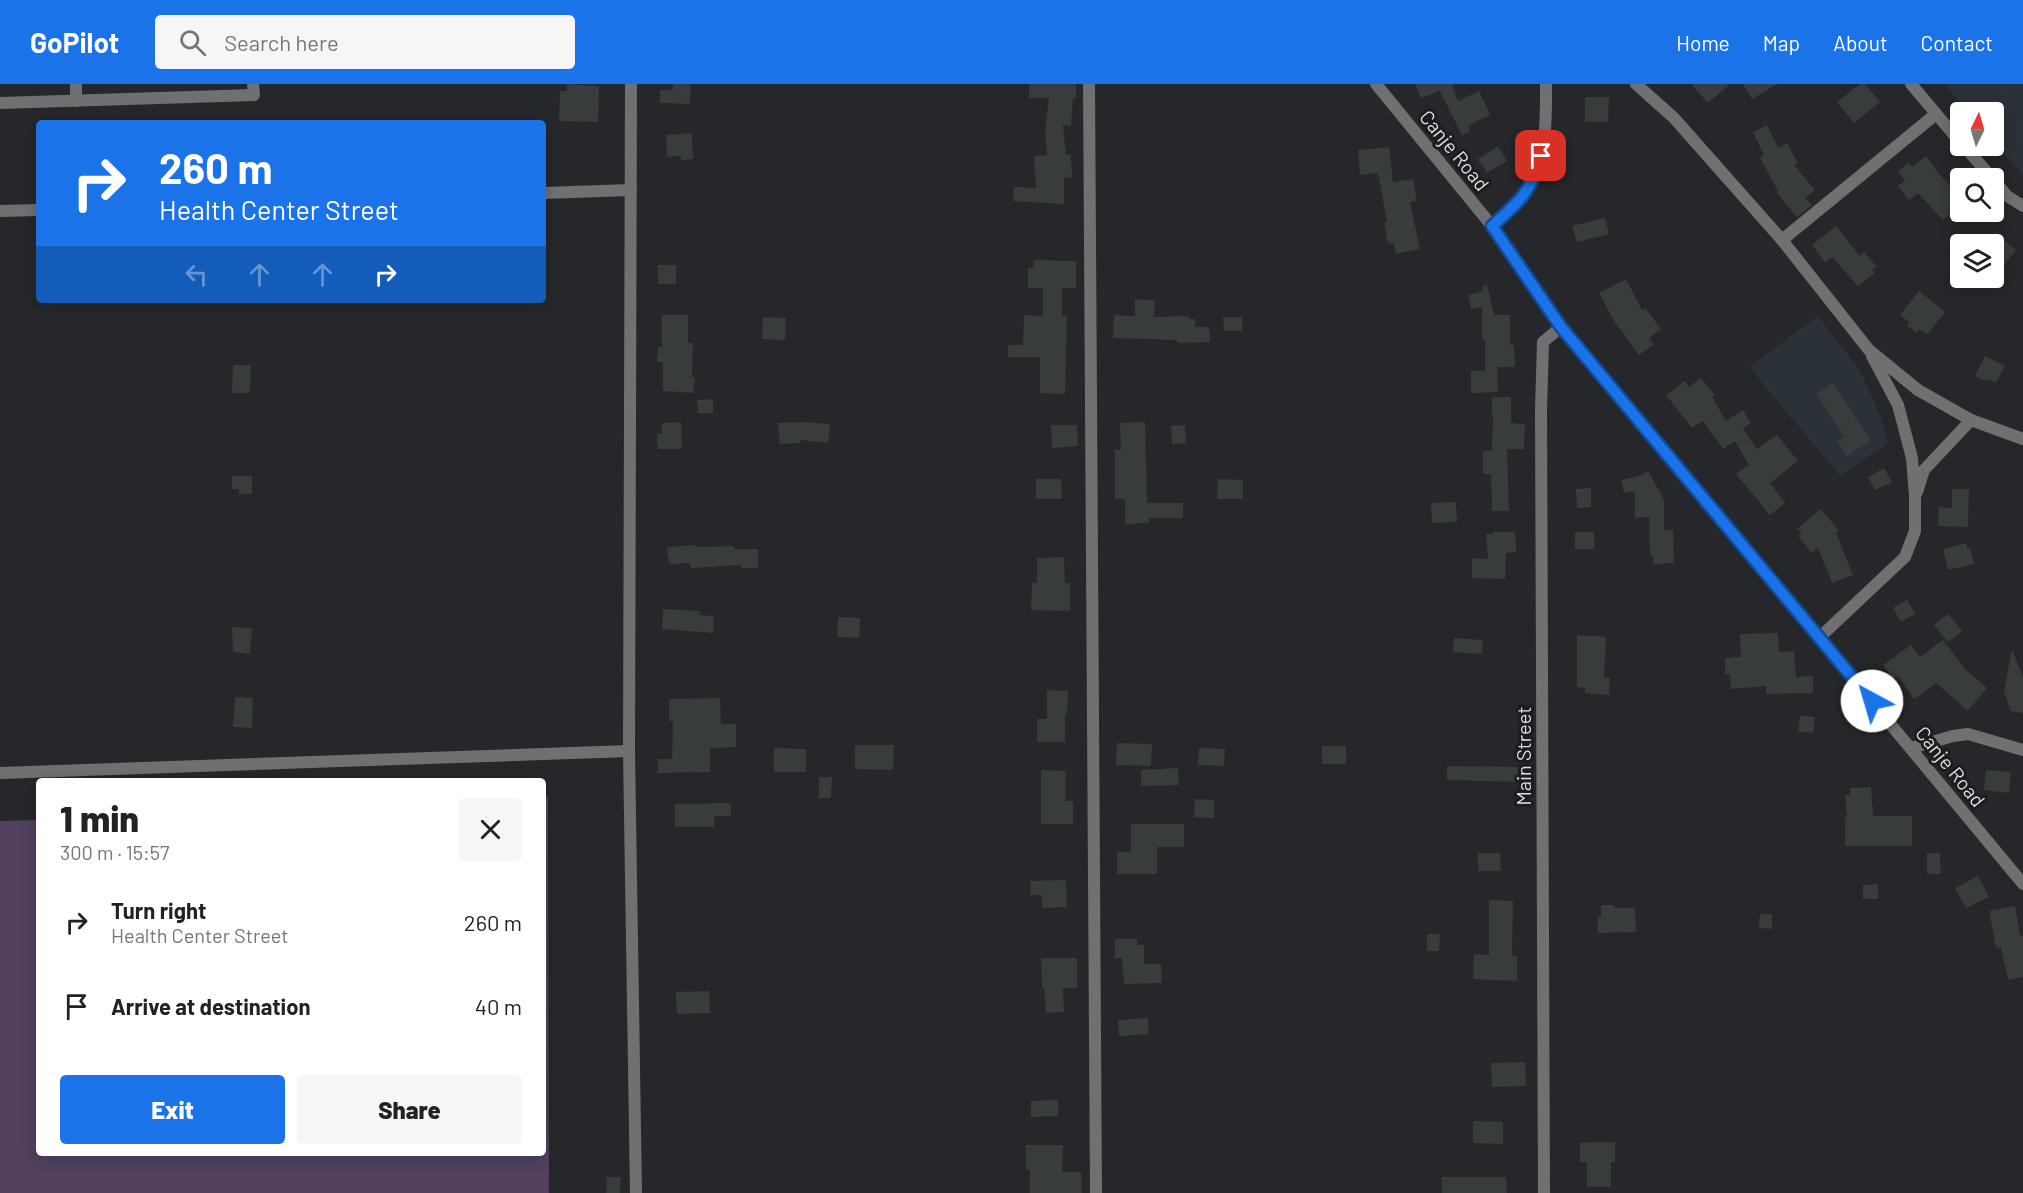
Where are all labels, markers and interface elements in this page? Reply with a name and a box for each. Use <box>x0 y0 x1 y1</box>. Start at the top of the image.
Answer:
search box <box>155 15 575 69</box>
text: GoPilot <box>30 25 119 59</box>
icon: search <box>176 26 209 59</box>
text: Search here <box>224 29 339 55</box>
text: Home <box>1676 30 1730 55</box>
text: Map <box>1763 30 1800 55</box>
text: About <box>1833 30 1888 55</box>
text: Contact <box>1921 30 1993 55</box>
north arrow <box>1950 102 2004 156</box>
map controls <box>1950 102 2004 288</box>
street label: Canje Road <box>1415 105 1495 195</box>
pin <box>1515 130 1566 181</box>
icon: arrive <box>1524 139 1557 172</box>
text: 260 m <box>159 142 272 192</box>
icon: right <box>60 144 138 222</box>
button: search <box>1950 168 2004 222</box>
text: Health Center Street <box>159 193 399 225</box>
button: layers <box>1950 234 2004 288</box>
icon: left <box>180 258 213 291</box>
icon: ahead <box>243 258 276 291</box>
icon: ahead <box>306 258 339 291</box>
icon: right <box>369 258 402 291</box>
position arrow <box>1840 669 1904 733</box>
street label: Main Street <box>1511 707 1535 806</box>
street label: Canje Road <box>1911 721 1991 811</box>
text: 1 min <box>60 796 139 839</box>
button: close <box>459 798 522 861</box>
text: 300 m · 15:57 <box>60 840 169 864</box>
text: Turn right <box>111 897 206 923</box>
icon: right <box>60 906 93 939</box>
text: 260 m <box>464 909 522 935</box>
text: Health Center Street <box>111 923 289 947</box>
icon: arrive <box>60 990 93 1023</box>
text: Arrive at destination <box>111 993 310 1019</box>
text: 40 m <box>475 993 522 1019</box>
button: Exit <box>60 1075 285 1144</box>
button: Share <box>297 1075 522 1144</box>

